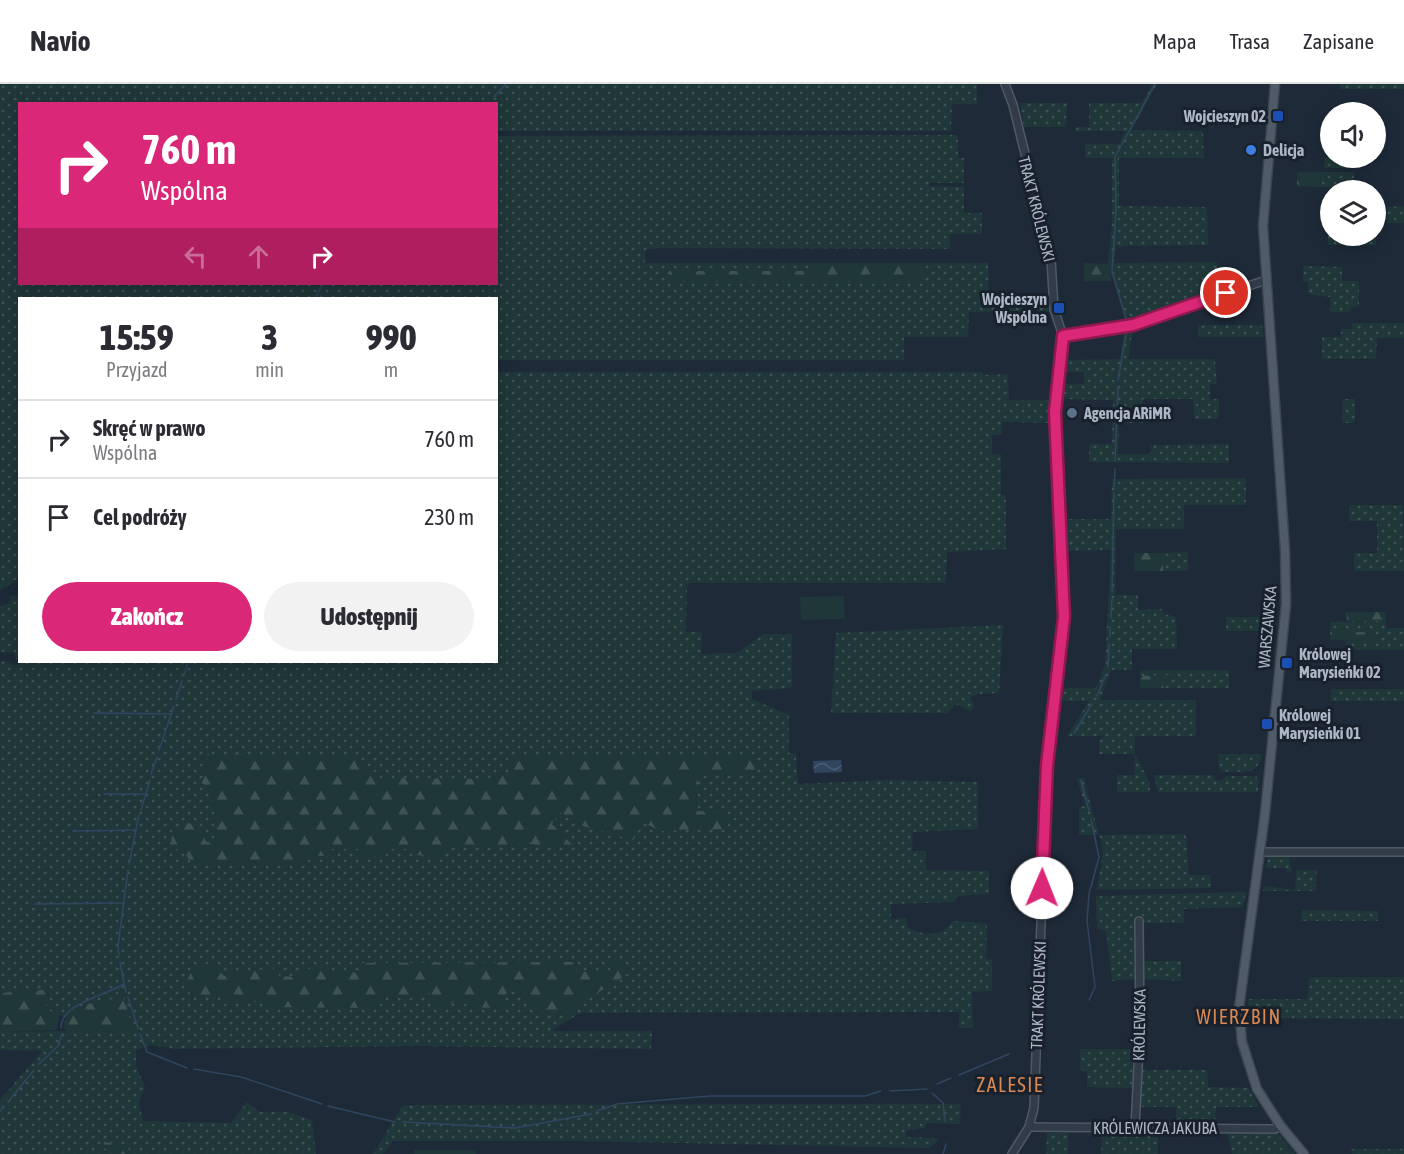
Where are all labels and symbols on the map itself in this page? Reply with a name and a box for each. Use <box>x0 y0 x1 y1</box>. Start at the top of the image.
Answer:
place label: Wojcieszyn 02 <box>1183 107 1266 125</box>
marker: Wojcieszyn 02 <box>1271 109 1285 123</box>
place label: Delicja <box>1263 141 1304 159</box>
marker: Delicja <box>1244 143 1258 157</box>
street label: TRAKT KRÓLEWSKI <box>1015 154 1060 264</box>
pin <box>1200 267 1251 318</box>
place label: Wojcieszyn Wspólna <box>981 290 1047 326</box>
marker: Wojcieszyn Wspólna <box>1052 301 1066 315</box>
place label: Agencja ARiMR <box>1083 404 1171 422</box>
marker: Agencja ARiMR <box>1065 406 1079 420</box>
street label: WARSZAWSKA <box>1254 585 1280 669</box>
place label: Królowej Marysieńki 02 <box>1299 645 1381 681</box>
marker: Królowej Marysieńki 02 <box>1280 656 1294 670</box>
place label: Królowej Marysieńki 01 <box>1279 706 1361 742</box>
marker: Królowej Marysieńki 01 <box>1260 717 1274 731</box>
position arrow <box>1010 856 1074 920</box>
street label: TRAKT KRÓLEWSKI <box>1026 941 1049 1049</box>
street label: KRÓLEWSKA <box>1128 989 1149 1061</box>
district label: WIERZBIN <box>1196 1005 1282 1028</box>
district label: ZALESIE <box>976 1073 1044 1096</box>
street label: KRÓLEWICZA JAKUBA <box>1093 1118 1217 1137</box>

